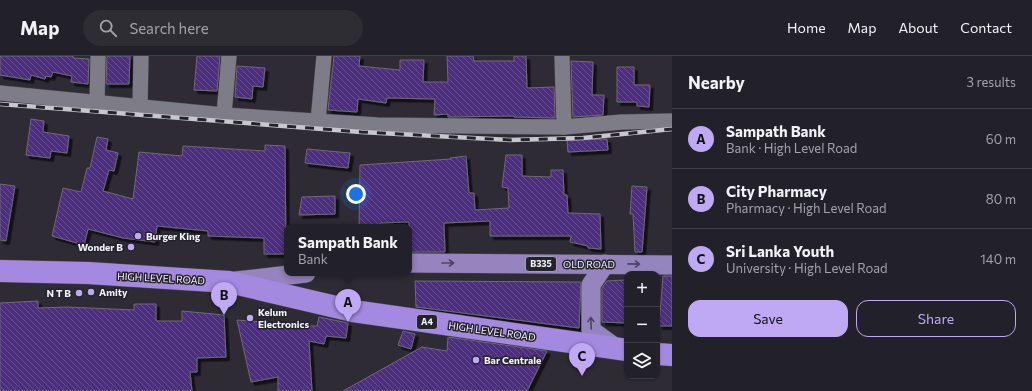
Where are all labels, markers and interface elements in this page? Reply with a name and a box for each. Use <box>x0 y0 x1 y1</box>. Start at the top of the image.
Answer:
search box <box>83 10 363 46</box>
text: Map <box>20 16 59 39</box>
icon: search <box>97 17 119 39</box>
text: Search here <box>129 19 209 37</box>
text: Home <box>787 19 826 36</box>
text: Map <box>848 19 876 36</box>
text: About <box>898 19 938 36</box>
text: Contact <box>960 19 1012 36</box>
text: Nearby <box>688 72 745 93</box>
text: 3 results <box>967 74 1016 90</box>
text: Sampath Bank <box>726 122 826 140</box>
text: A <box>696 131 706 147</box>
text: 60 m <box>986 131 1016 147</box>
text: Bank · High Level Road <box>726 140 857 156</box>
text: City Pharmacy <box>726 182 827 200</box>
your location <box>346 184 366 204</box>
text: B <box>697 191 705 207</box>
text: 80 m <box>986 191 1016 207</box>
text: Pharmacy · High Level Road <box>726 200 887 216</box>
popup <box>284 224 412 276</box>
place label: Burger King <box>146 230 201 242</box>
marker: Burger King <box>133 231 143 241</box>
text: Sampath Bank <box>298 233 398 251</box>
place label: Wonder B <box>78 241 123 253</box>
marker: Wonder B <box>126 242 136 252</box>
text: Sri Lanka Youth <box>726 242 834 260</box>
text: Bank <box>298 251 328 267</box>
text: C <box>697 251 705 267</box>
text: 140 m <box>980 251 1016 267</box>
road number: B335 <box>526 257 556 271</box>
street label: OLD ROAD <box>563 258 615 270</box>
one-way arrow <box>441 259 454 267</box>
text: University · High Level Road <box>726 260 888 276</box>
one-way arrow <box>627 261 640 268</box>
street label: HIGH LEVEL ROAD <box>117 270 205 286</box>
map controls <box>624 271 660 379</box>
button: + <box>624 271 660 307</box>
pin: B <box>211 282 237 315</box>
place label: Amity <box>99 286 128 298</box>
place label: N T B <box>47 287 71 299</box>
marker: Amity <box>86 287 96 297</box>
marker: N T B <box>74 288 84 298</box>
pin: A <box>335 289 361 322</box>
button: Save <box>688 300 848 337</box>
button: Share <box>856 300 1016 337</box>
place label: Kelum Electronics <box>258 306 309 330</box>
button: − <box>624 307 660 343</box>
marker: Kelum Electronics <box>245 313 255 323</box>
road number: A4 <box>417 315 437 329</box>
one-way arrow <box>587 317 595 330</box>
street label: HIGH LEVEL ROAD <box>448 319 536 343</box>
pin: C <box>569 343 595 376</box>
button: layers <box>624 343 660 379</box>
place label: Bar Centrale <box>484 354 541 366</box>
marker: Bar Centrale <box>471 355 481 365</box>

